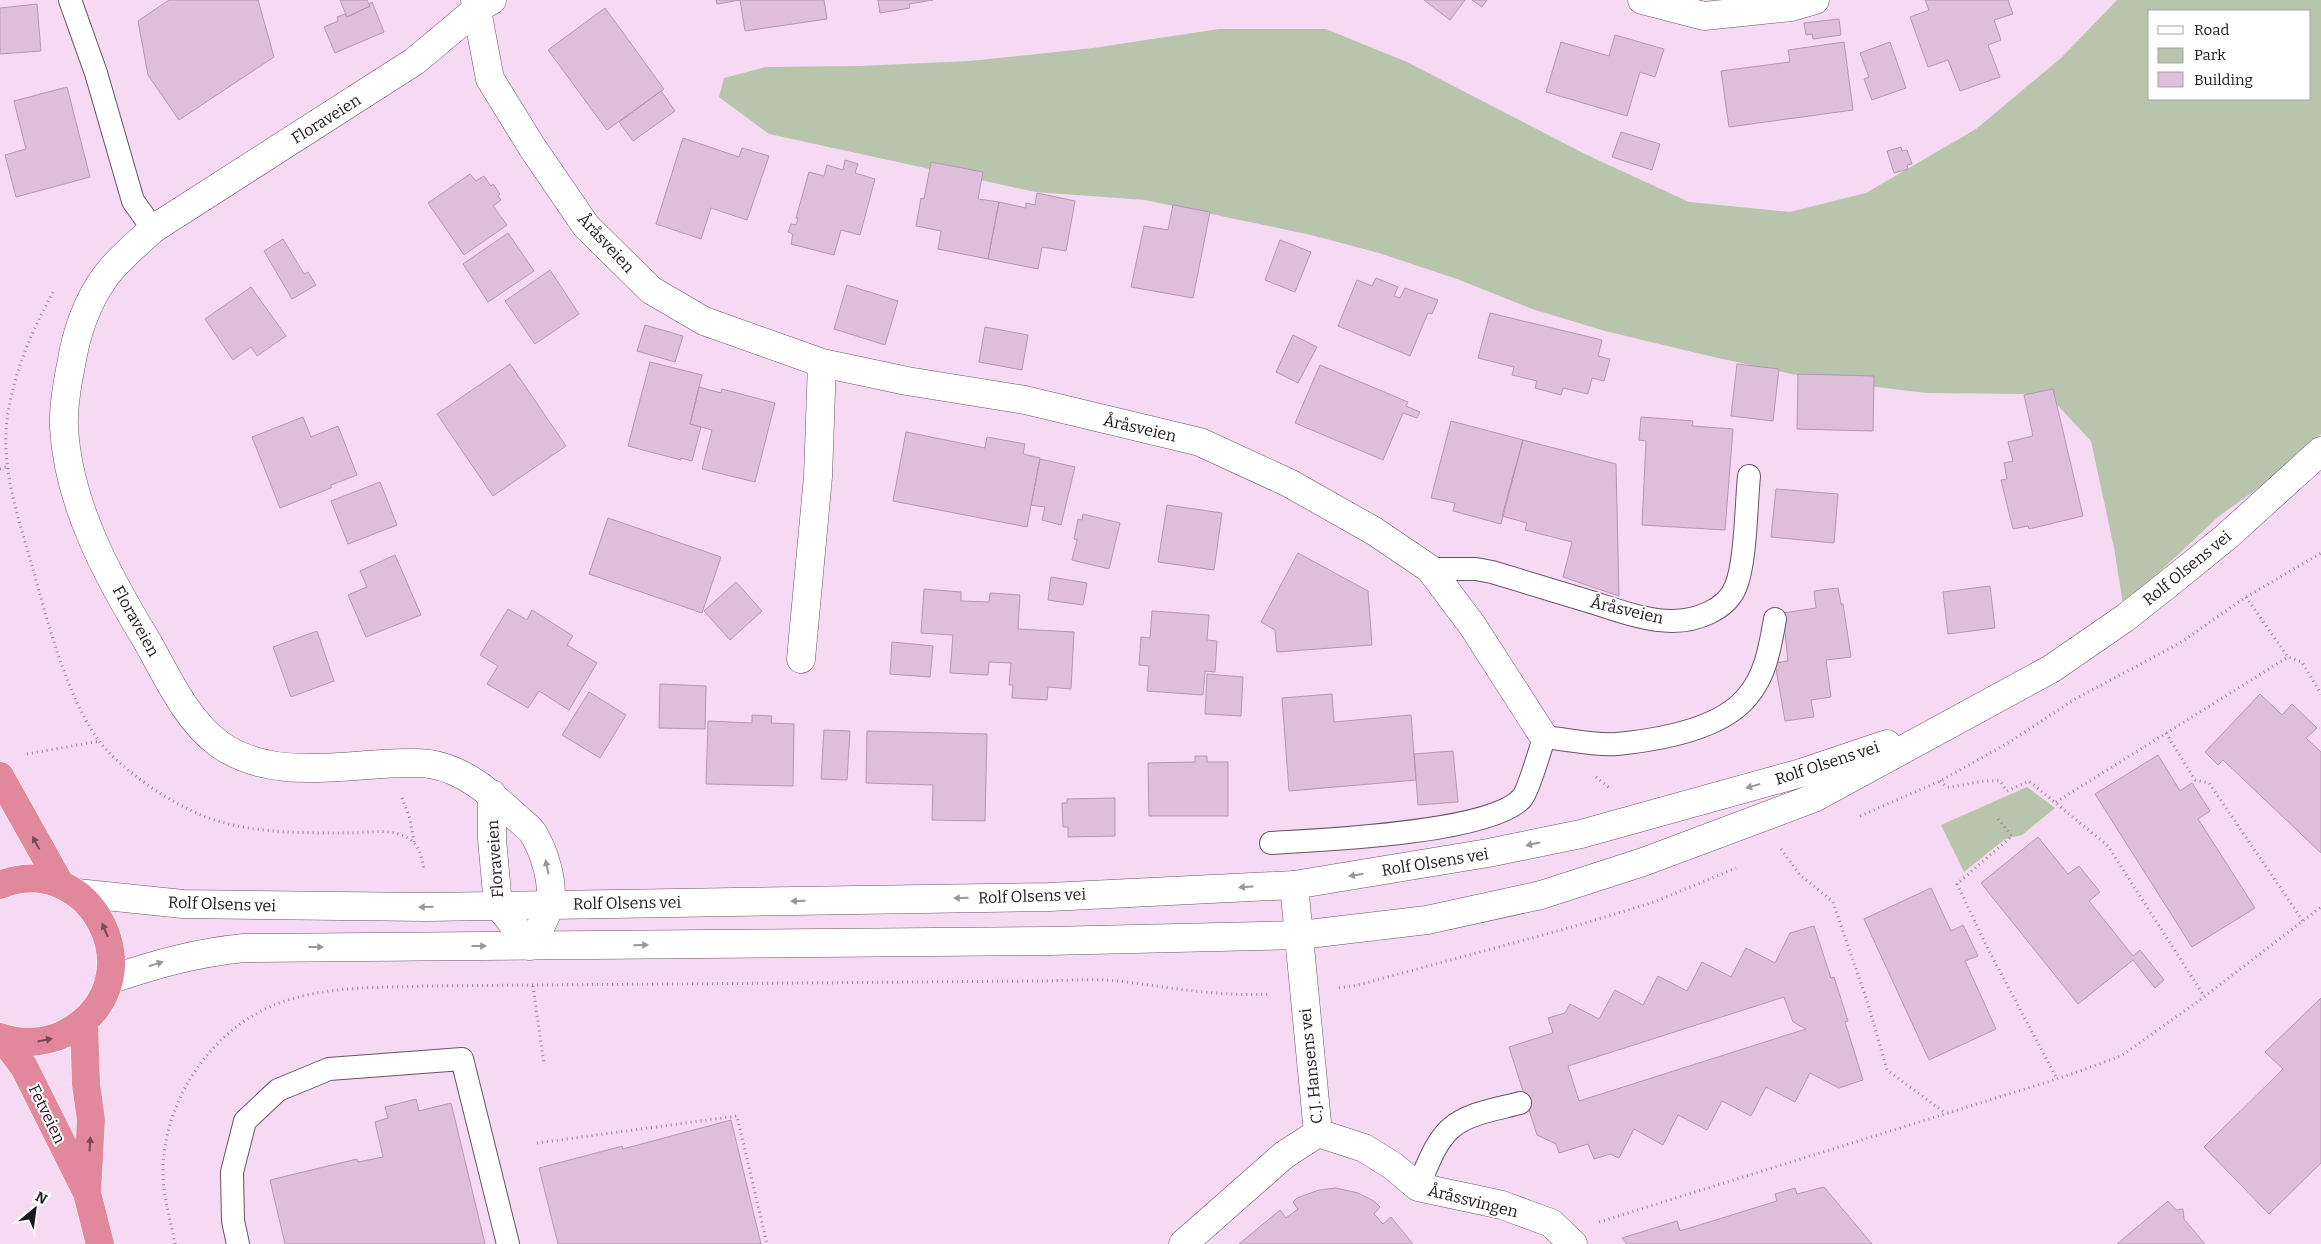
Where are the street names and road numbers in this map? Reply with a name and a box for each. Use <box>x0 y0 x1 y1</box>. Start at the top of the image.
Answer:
street label: Floraveien <box>288 90 364 148</box>
street label: Åråsveien <box>574 209 639 277</box>
street label: Åråsveien <box>1102 409 1179 446</box>
street label: Rolf Olsens vei <box>2139 526 2235 609</box>
street label: Floraveien <box>109 582 163 660</box>
street label: Åråsveien <box>1589 591 1666 628</box>
street label: Rolf Olsens vei <box>1773 737 1882 789</box>
street label: Floraveien <box>483 819 507 899</box>
street label: Rolf Olsens vei <box>1380 844 1490 880</box>
street label: Rolf Olsens vei <box>978 885 1087 907</box>
street label: Rolf Olsens vei <box>168 893 277 915</box>
street label: Rolf Olsens vei <box>573 893 681 913</box>
street label: C.J. Hansens vei <box>1295 1007 1327 1125</box>
street label: Fetveien <box>25 1081 69 1147</box>
street label: Åråssvingen <box>1426 1180 1520 1221</box>

